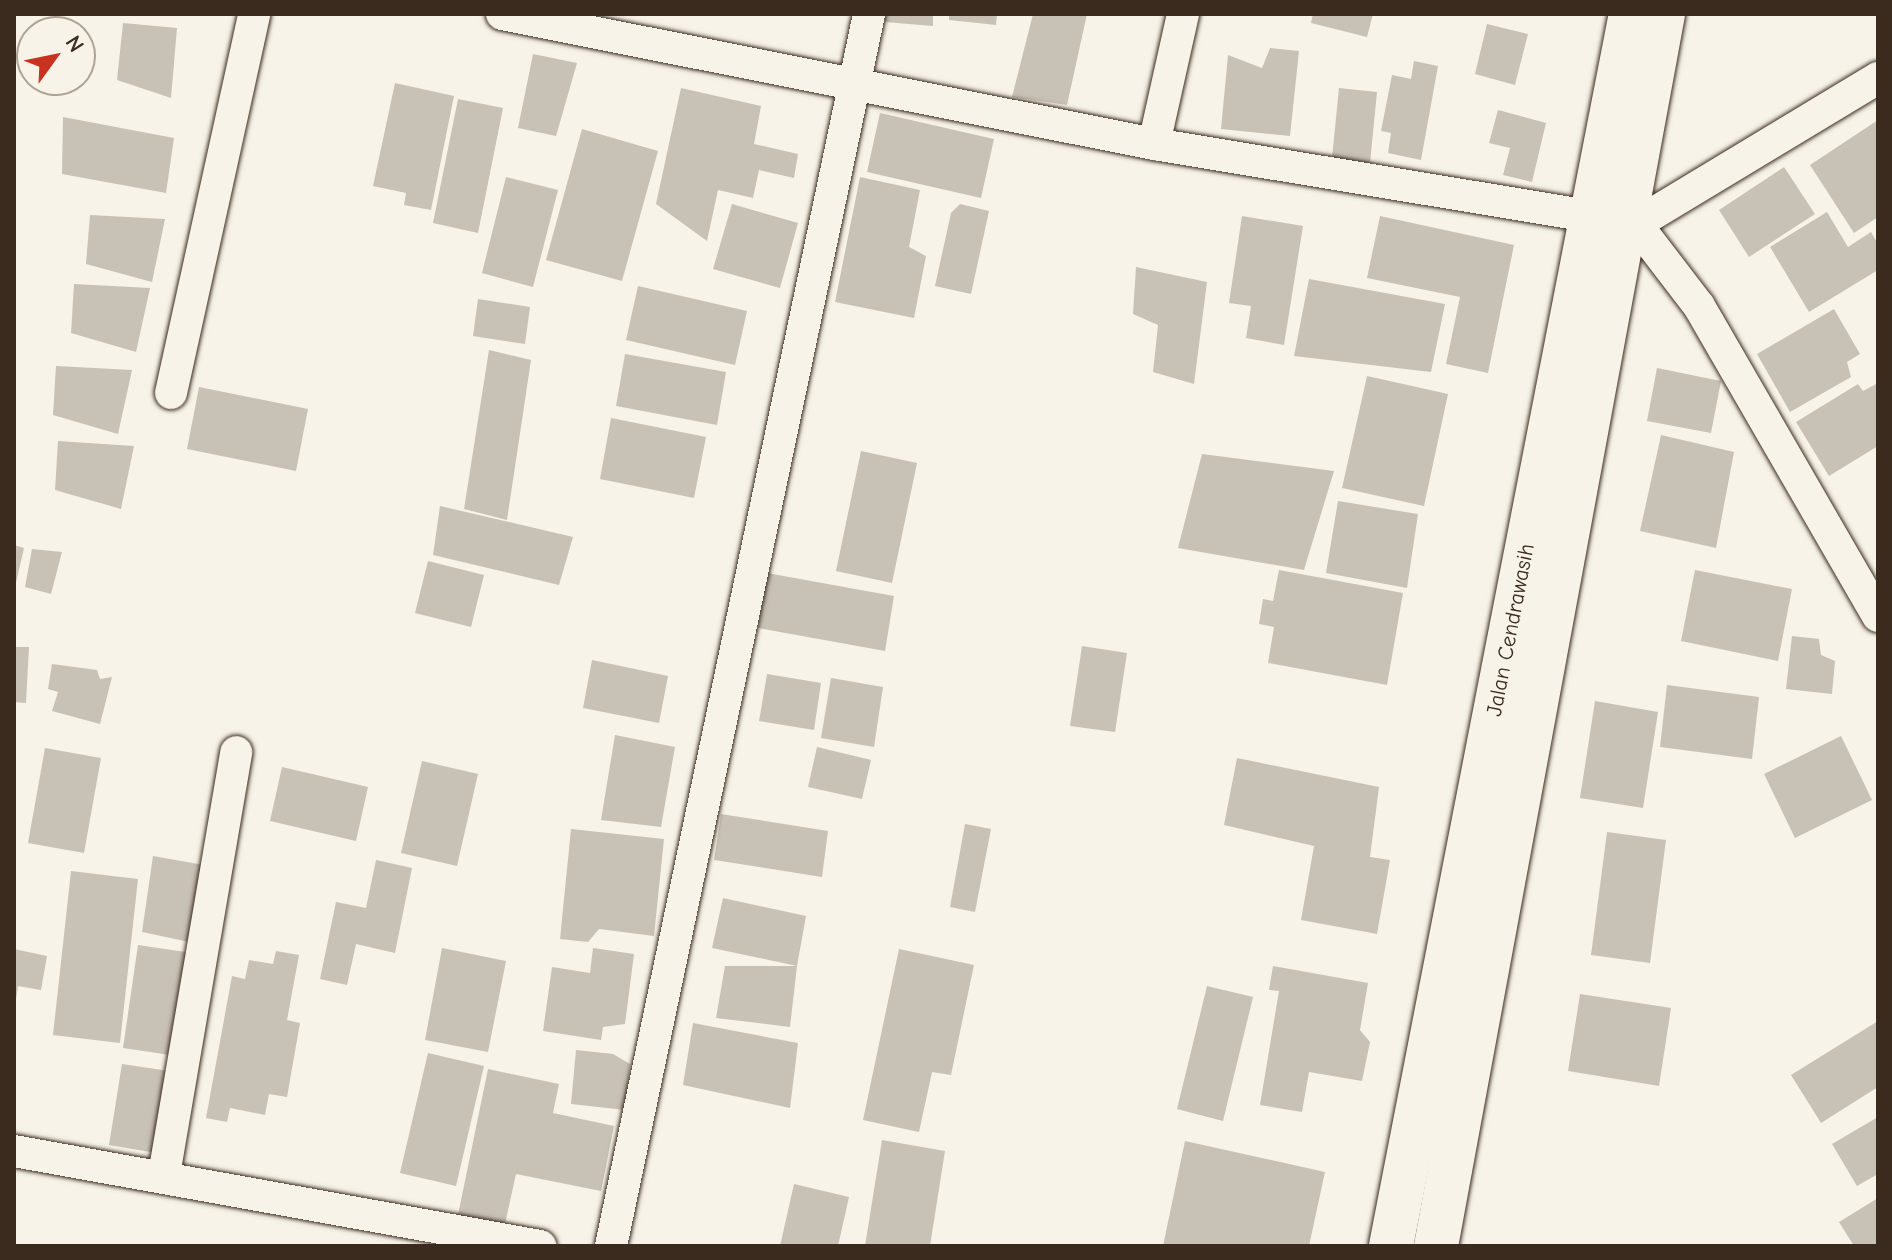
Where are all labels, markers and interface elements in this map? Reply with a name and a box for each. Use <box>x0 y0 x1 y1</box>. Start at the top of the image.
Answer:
north arrow <box>16 16 96 96</box>
text: N <box>60 31 89 57</box>
street label: Jalan Cendrawasih <box>1481 542 1541 718</box>

